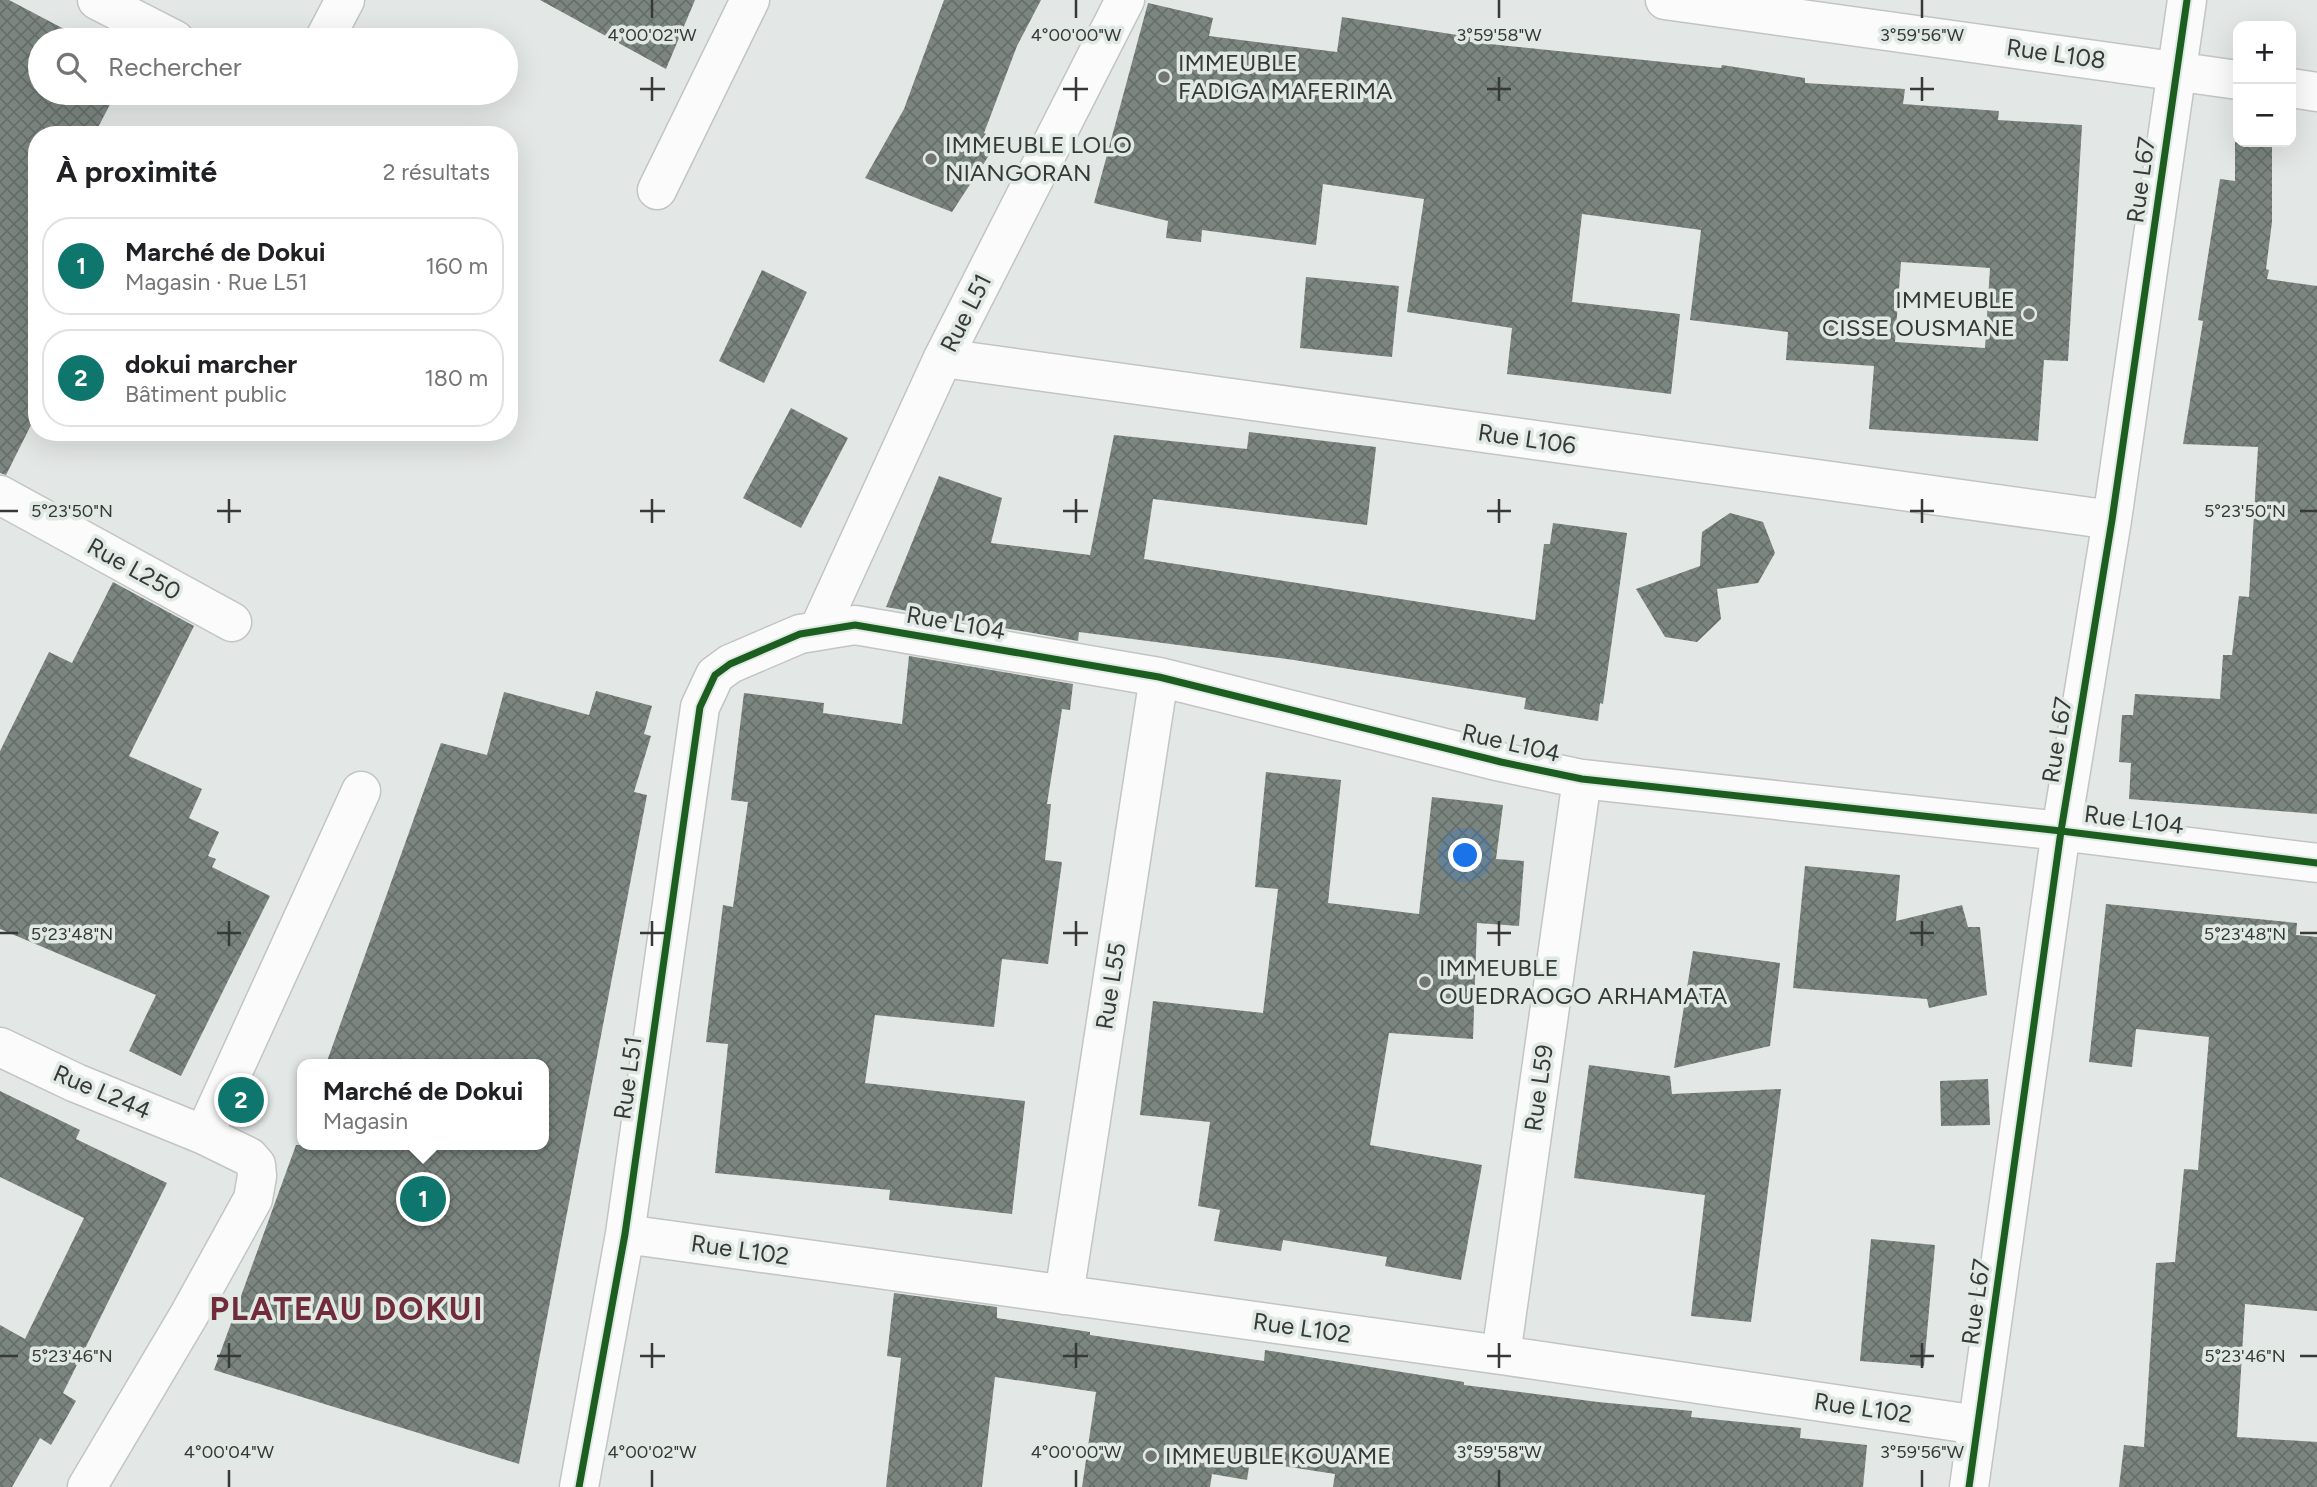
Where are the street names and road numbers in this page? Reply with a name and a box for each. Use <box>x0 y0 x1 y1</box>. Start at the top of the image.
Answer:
street label: Rue L108 <box>2005 32 2108 75</box>
street label: Rue L67 <box>2120 135 2161 225</box>
street label: Rue L51 <box>934 269 997 357</box>
street label: Rue L106 <box>1476 417 1578 460</box>
street label: Rue L250 <box>82 531 186 606</box>
street label: Rue L104 <box>904 600 1008 645</box>
street label: Rue L67 <box>2035 695 2078 785</box>
street label: Rue L104 <box>1459 717 1563 768</box>
street label: Rue L104 <box>2083 799 2186 840</box>
street label: Rue L55 <box>1089 940 1132 1031</box>
street label: Rue L51 <box>607 1034 648 1121</box>
street label: Rue L59 <box>1518 1043 1559 1133</box>
street label: Rue L244 <box>49 1058 155 1125</box>
street label: Rue L102 <box>689 1228 791 1271</box>
street label: Rue L67 <box>1955 1257 1996 1347</box>
street label: Rue L102 <box>1251 1306 1353 1349</box>
street label: Rue L102 <box>1812 1386 1914 1429</box>

